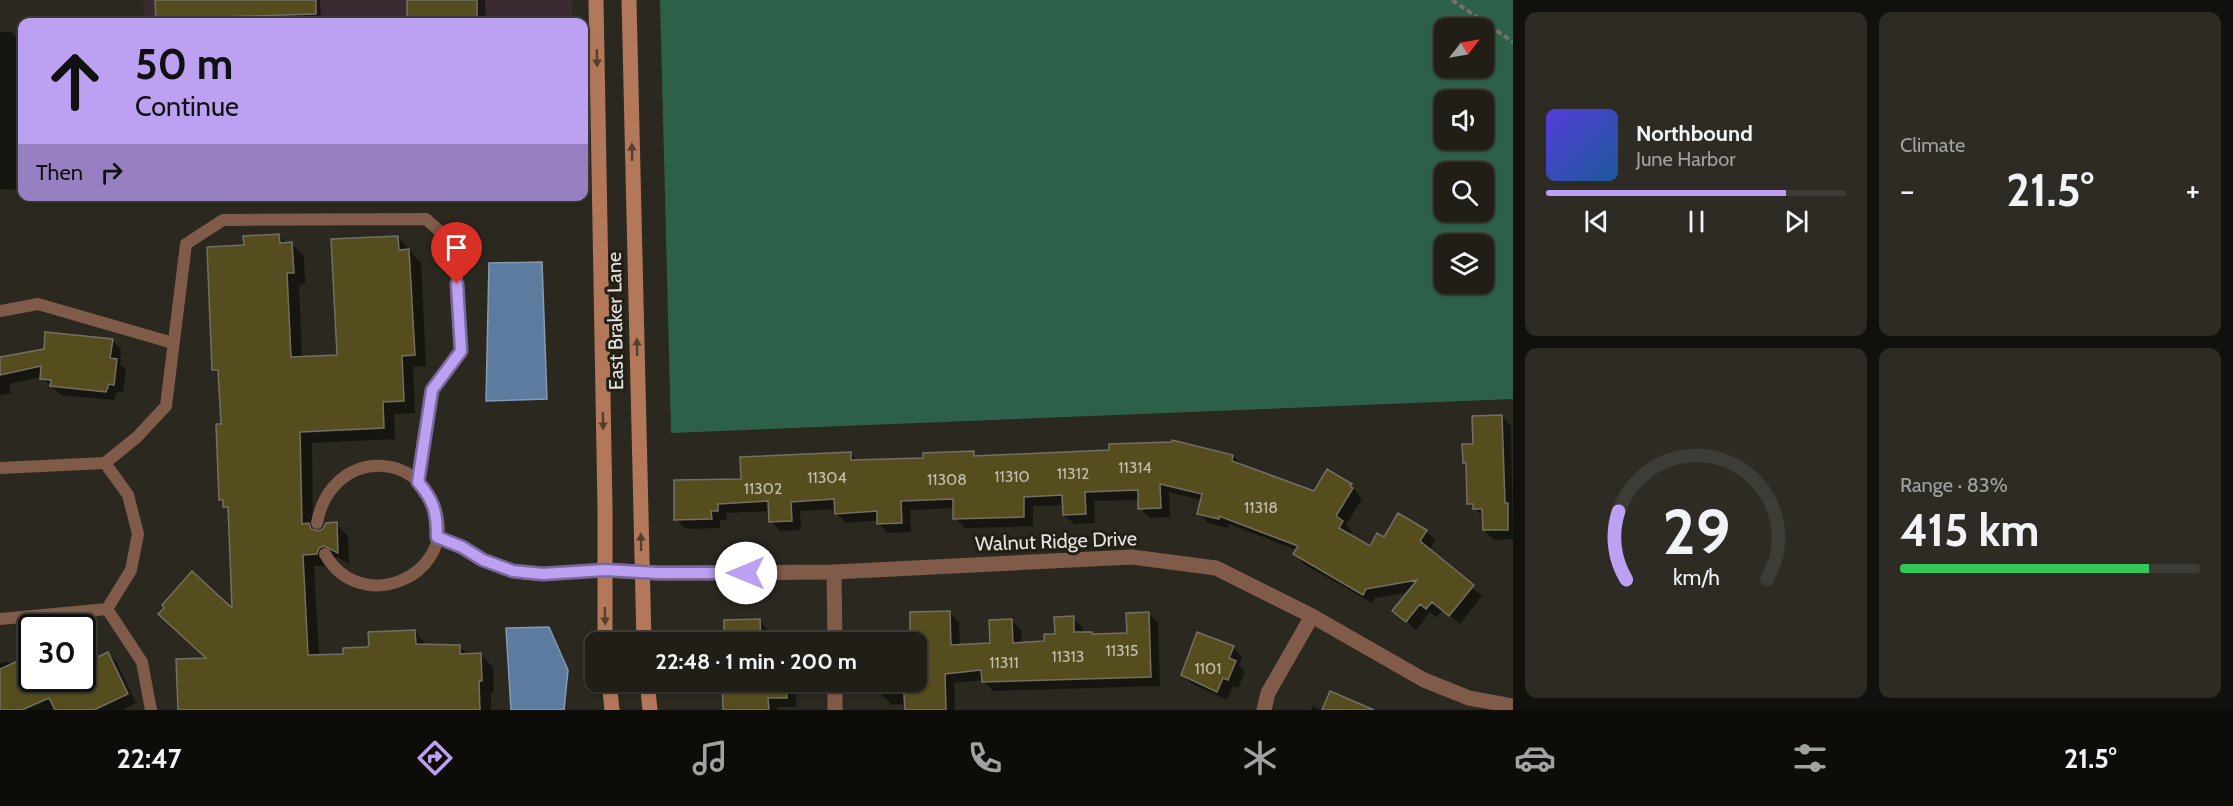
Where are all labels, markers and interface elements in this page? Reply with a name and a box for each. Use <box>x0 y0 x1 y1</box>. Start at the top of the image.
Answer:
north arrow <box>1434 18 1494 78</box>
map controls <box>1434 18 1494 294</box>
text: 50 m <box>135 38 233 90</box>
icon: ahead <box>36 42 114 120</box>
one-way arrow <box>592 49 602 68</box>
text: Continue <box>135 90 239 123</box>
button: sound <box>1434 90 1494 150</box>
text: Northbound <box>1636 120 1753 147</box>
text: Climate <box>1900 133 1965 157</box>
one-way arrow <box>628 142 637 161</box>
text: June Harbor <box>1636 147 1736 171</box>
icon: right <box>95 156 128 189</box>
text: Then <box>36 159 83 186</box>
button: search <box>1434 162 1494 222</box>
text: 21.5° <box>2006 163 2094 217</box>
text: − <box>1900 170 1915 210</box>
text: + <box>2185 170 2200 210</box>
icon: previous <box>1580 205 1613 238</box>
icon: pause <box>1680 205 1713 238</box>
icon: next <box>1780 205 1813 238</box>
pin <box>431 222 482 284</box>
icon: arrive <box>440 231 473 264</box>
button: layers <box>1434 234 1494 294</box>
street label: East Braker Lane <box>602 252 628 390</box>
one-way arrow <box>632 337 642 356</box>
one-way arrow <box>599 412 608 431</box>
house number: 11314 <box>1118 458 1152 477</box>
house number: 11312 <box>1057 464 1089 483</box>
house number: 11310 <box>994 467 1030 486</box>
house number: 11304 <box>807 468 847 487</box>
house number: 11308 <box>927 470 967 489</box>
text: Range · 83% <box>1900 473 2008 497</box>
house number: 11302 <box>744 479 782 498</box>
text: 29 <box>1662 494 1730 570</box>
house number: 11318 <box>1244 498 1278 517</box>
text: 415 km <box>1900 503 2039 557</box>
street label: Walnut Ridge Drive <box>975 526 1137 556</box>
one-way arrow <box>636 532 646 551</box>
position arrow <box>714 541 778 605</box>
text: km/h <box>1673 564 1719 590</box>
one-way arrow <box>600 607 610 626</box>
speed limit sign: 30 <box>18 614 96 692</box>
house number: 11315 <box>1106 641 1138 660</box>
house number: 11313 <box>1052 647 1084 666</box>
text: 22:48 · 1 min · 200 m <box>655 648 857 675</box>
house number: 11311 <box>989 653 1019 672</box>
house number: 1101 <box>1195 659 1221 678</box>
icon: directions <box>414 737 456 779</box>
icon: music <box>689 737 731 779</box>
icon: phone <box>964 737 1006 779</box>
icon: climate <box>1239 737 1281 779</box>
icon: car <box>1514 737 1556 779</box>
icon: filters <box>1789 737 1831 779</box>
text: 22:47 <box>116 742 182 775</box>
text: 21.5° <box>2064 742 2116 775</box>

